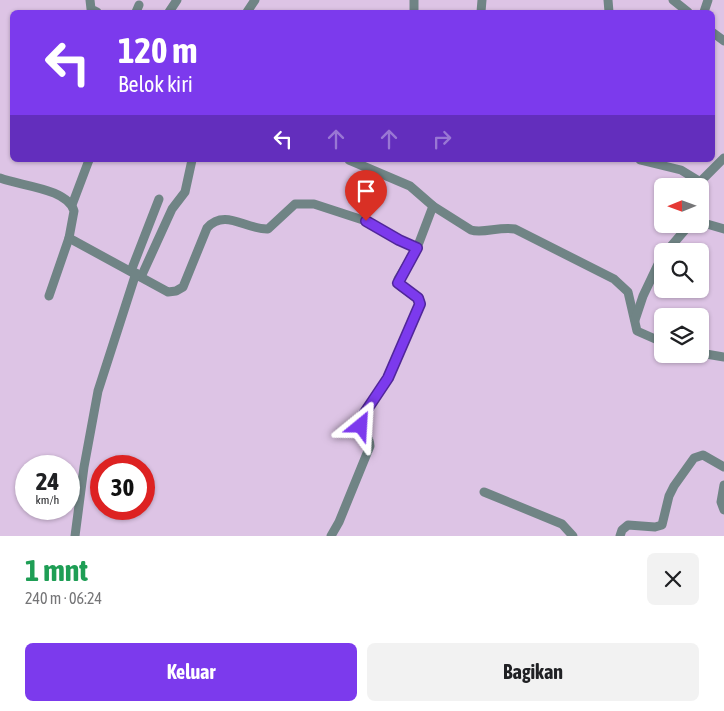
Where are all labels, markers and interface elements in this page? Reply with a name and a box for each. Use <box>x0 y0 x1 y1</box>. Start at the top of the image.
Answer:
icon: left <box>35 30 100 95</box>
text: 120 m <box>118 30 197 70</box>
text: Belok kiri <box>118 71 193 97</box>
icon: left <box>269 125 297 153</box>
icon: ahead <box>322 125 350 153</box>
icon: ahead <box>375 125 403 153</box>
icon: right <box>428 125 456 153</box>
pin <box>345 170 387 221</box>
icon: arrive <box>352 177 380 205</box>
north arrow <box>654 178 709 232</box>
map controls <box>654 178 709 363</box>
button: search <box>654 243 709 298</box>
button: layers <box>654 308 709 363</box>
position arrow <box>334 399 386 451</box>
speed limit sign: 30 <box>90 455 155 520</box>
text: 24 <box>36 467 59 495</box>
text: km/h <box>36 493 59 507</box>
text: 1 mnt <box>25 553 88 587</box>
button: close <box>647 553 699 605</box>
text: 240 m · 06:24 <box>25 589 102 607</box>
button: Keluar <box>25 643 357 701</box>
button: Bagikan <box>367 643 699 701</box>

